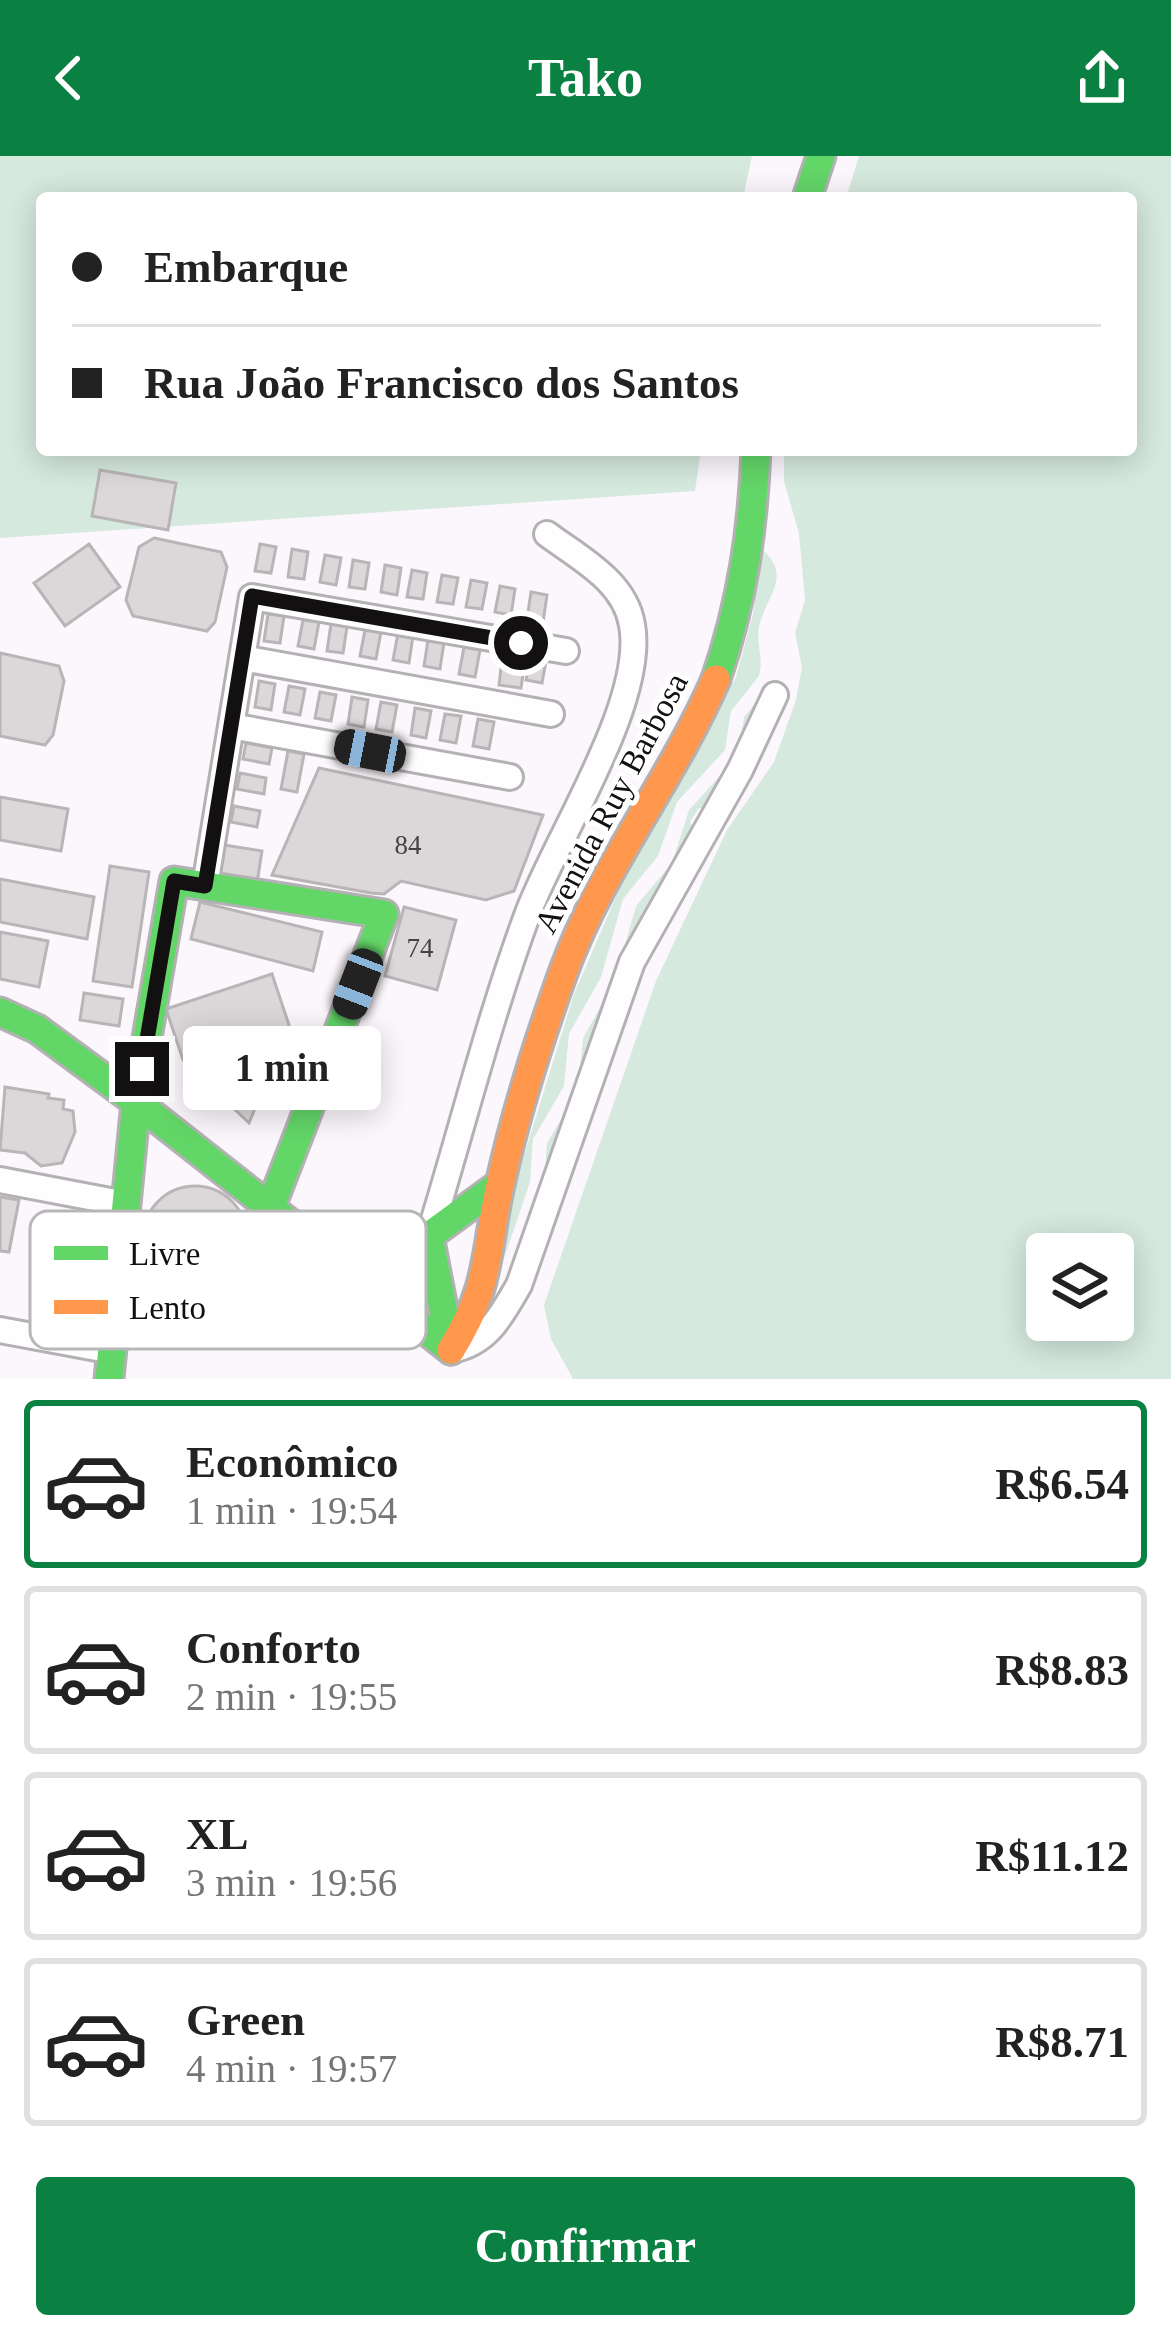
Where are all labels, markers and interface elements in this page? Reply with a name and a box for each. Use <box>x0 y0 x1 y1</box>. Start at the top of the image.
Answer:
icon: back <box>36 45 102 111</box>
icon: share <box>1069 45 1135 111</box>
text: Tako <box>528 48 643 108</box>
text: Embarque <box>144 242 348 292</box>
text: Rua João Francisco dos Santos <box>144 358 739 408</box>
route start <box>494 616 548 670</box>
street label: Avenida Ruy Barbosa <box>527 667 695 939</box>
car <box>331 726 409 776</box>
house number: 84 <box>395 830 422 860</box>
house number: 74 <box>407 933 434 963</box>
car <box>328 944 388 1024</box>
callout: 1 min <box>184 1027 382 1111</box>
route end <box>115 1042 169 1096</box>
text: 1 min <box>235 1046 329 1089</box>
legend <box>30 1211 426 1349</box>
map controls <box>1026 1233 1134 1341</box>
button: layers <box>1026 1233 1134 1341</box>
text: Livre <box>129 1236 200 1272</box>
text: Lento <box>129 1290 206 1326</box>
icon: car <box>42 1430 150 1538</box>
text: Econômico <box>186 1437 398 1487</box>
text: R$6.54 <box>995 1459 1129 1509</box>
text: 1 min · 19:54 <box>186 1489 397 1532</box>
icon: car <box>42 1616 150 1724</box>
text: Conforto <box>186 1623 361 1673</box>
text: R$8.83 <box>995 1645 1129 1695</box>
text: 2 min · 19:55 <box>186 1675 397 1718</box>
icon: car <box>42 1802 150 1910</box>
text: XL <box>186 1809 249 1859</box>
text: R$11.12 <box>975 1831 1129 1881</box>
text: 3 min · 19:56 <box>186 1861 397 1904</box>
icon: car <box>42 1988 150 2096</box>
text: Green <box>186 1995 305 2045</box>
text: R$8.71 <box>995 2017 1129 2067</box>
text: 4 min · 19:57 <box>186 2047 397 2090</box>
button: Confirmar <box>36 2177 1135 2315</box>

